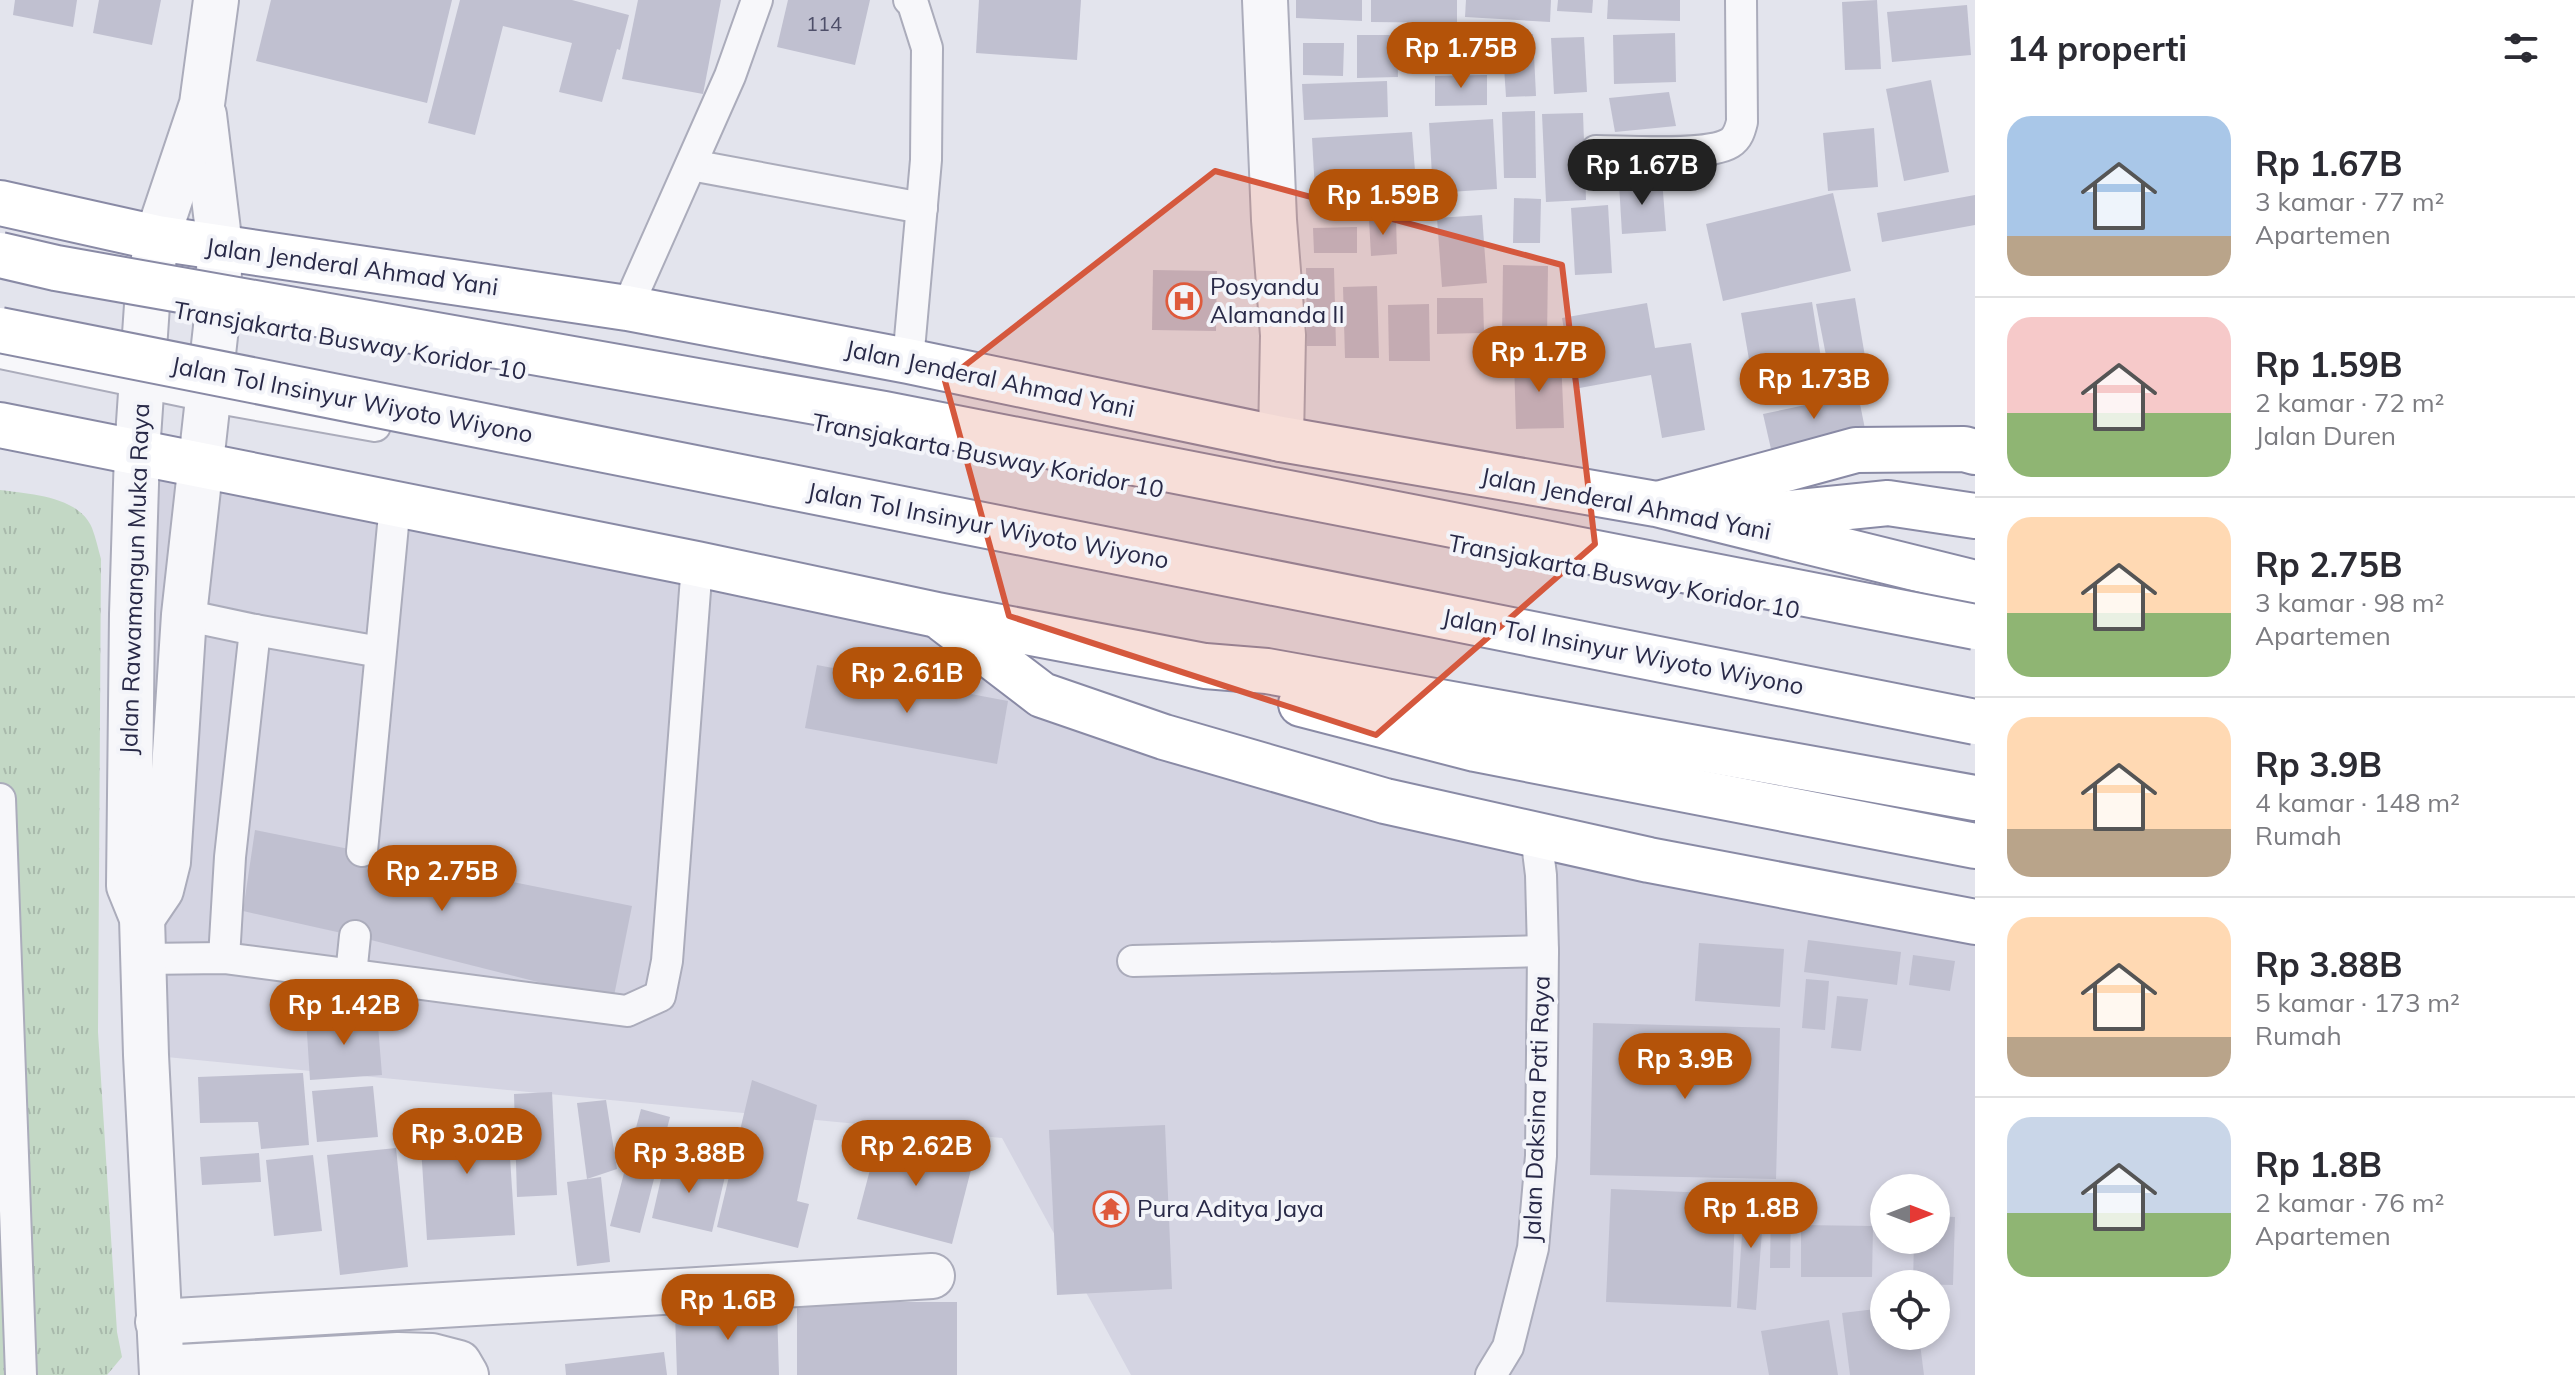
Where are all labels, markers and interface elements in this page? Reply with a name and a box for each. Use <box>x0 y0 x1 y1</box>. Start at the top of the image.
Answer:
house number: 114 <box>806 11 842 36</box>
pin: Rp 1.75B <box>1378 22 1544 90</box>
icon: filters <box>2499 26 2543 70</box>
text: 14 properti <box>2007 27 2187 70</box>
text: Rp 1.75B <box>1405 31 1517 64</box>
pin: Rp 1.67B <box>1559 139 1725 207</box>
text: Rp 1.67B <box>2255 142 2402 185</box>
text: Rp 1.67B <box>1586 148 1698 181</box>
icon: home <box>2071 148 2167 244</box>
pin: Rp 1.59B <box>1300 169 1466 237</box>
text: Rp 1.59B <box>1327 178 1439 211</box>
text: 3 kamar · 77 m² <box>2255 185 2444 218</box>
text: Apartemen <box>2255 218 2391 251</box>
street label: Jalan Jenderal Ahmad Yani <box>204 231 500 301</box>
place label: Posyandu Alamanda II <box>1210 271 1345 329</box>
hospital icon: Posyandu Alamanda II <box>1165 282 1203 320</box>
street label: Transjakarta Busway Koridor 10 <box>172 294 529 386</box>
pin: Rp 1.7B <box>1465 326 1613 394</box>
street label: Jalan Jenderal Ahmad Yani <box>843 333 1138 423</box>
text: Rp 1.7B <box>1490 335 1588 368</box>
text: Rp 1.59B <box>2255 343 2402 386</box>
street label: Jalan Tol Insinyur Wiyoto Wiyono <box>169 349 536 449</box>
icon: home <box>2071 349 2167 445</box>
pin: Rp 1.73B <box>1731 353 1897 421</box>
text: Rp 1.73B <box>1758 362 1870 395</box>
text: 2 kamar · 72 m² <box>2255 386 2444 419</box>
street label: Jalan Rawamangun Muka Raya <box>113 403 155 755</box>
street label: Transjakarta Busway Koridor 10 <box>810 406 1167 504</box>
text: Jalan Duren <box>2255 419 2396 452</box>
street label: Jalan Jenderal Ahmad Yani <box>1479 460 1774 546</box>
street label: Jalan Tol Insinyur Wiyoto Wiyono <box>805 475 1172 575</box>
street label: Transjakarta Busway Koridor 10 <box>1446 527 1803 625</box>
text: Rp 2.75B <box>2255 543 2402 586</box>
icon: home <box>2071 549 2167 645</box>
text: 3 kamar · 98 m² <box>2255 586 2444 619</box>
street label: Jalan Tol Insinyur Wiyoto Wiyono <box>1440 601 1807 701</box>
text: Apartemen <box>2255 619 2391 652</box>
pin: Rp 2.61B <box>824 647 990 715</box>
text: Rp 2.61B <box>851 656 963 689</box>
text: Rp 3.9B <box>2255 743 2382 786</box>
icon: home <box>2071 749 2167 845</box>
text: 4 kamar · 148 m² <box>2255 786 2460 819</box>
text: Rumah <box>2255 819 2342 852</box>
pin: Rp 2.75B <box>359 845 525 913</box>
text: Rp 2.75B <box>386 854 498 887</box>
text: Rp 3.88B <box>2255 943 2402 986</box>
icon: home <box>2071 949 2167 1045</box>
street label: Jalan Daksina Pati Raya <box>1516 975 1556 1243</box>
pin: Rp 1.42B <box>261 979 427 1047</box>
text: 5 kamar · 173 m² <box>2255 986 2460 1019</box>
text: Rp 1.42B <box>288 988 400 1021</box>
text: Rumah <box>2255 1019 2342 1052</box>
pin: Rp 3.9B <box>1611 1033 1759 1101</box>
text: Rp 3.9B <box>1636 1042 1734 1075</box>
pin: Rp 3.02B <box>384 1108 550 1176</box>
text: Rp 3.02B <box>411 1117 523 1150</box>
pin: Rp 2.62B <box>833 1120 999 1188</box>
pin: Rp 3.88B <box>606 1127 772 1195</box>
text: Rp 2.62B <box>860 1129 972 1162</box>
text: Rp 3.88B <box>633 1136 745 1169</box>
text: Rp 1.8B <box>2255 1143 2382 1186</box>
icon: home <box>2071 1149 2167 1245</box>
north arrow <box>1870 1174 1950 1254</box>
map controls <box>1870 1174 1950 1350</box>
pin: Rp 1.8B <box>1677 1182 1825 1250</box>
text: 2 kamar · 76 m² <box>2255 1186 2444 1219</box>
temple icon: Pura Aditya Jaya <box>1092 1190 1130 1228</box>
text: Rp 1.8B <box>1702 1191 1800 1224</box>
place label: Pura Aditya Jaya <box>1137 1193 1324 1223</box>
text: Apartemen <box>2255 1219 2391 1252</box>
button: locate <box>1870 1270 1950 1350</box>
pin: Rp 1.6B <box>654 1274 802 1342</box>
text: Rp 1.6B <box>679 1283 777 1316</box>

